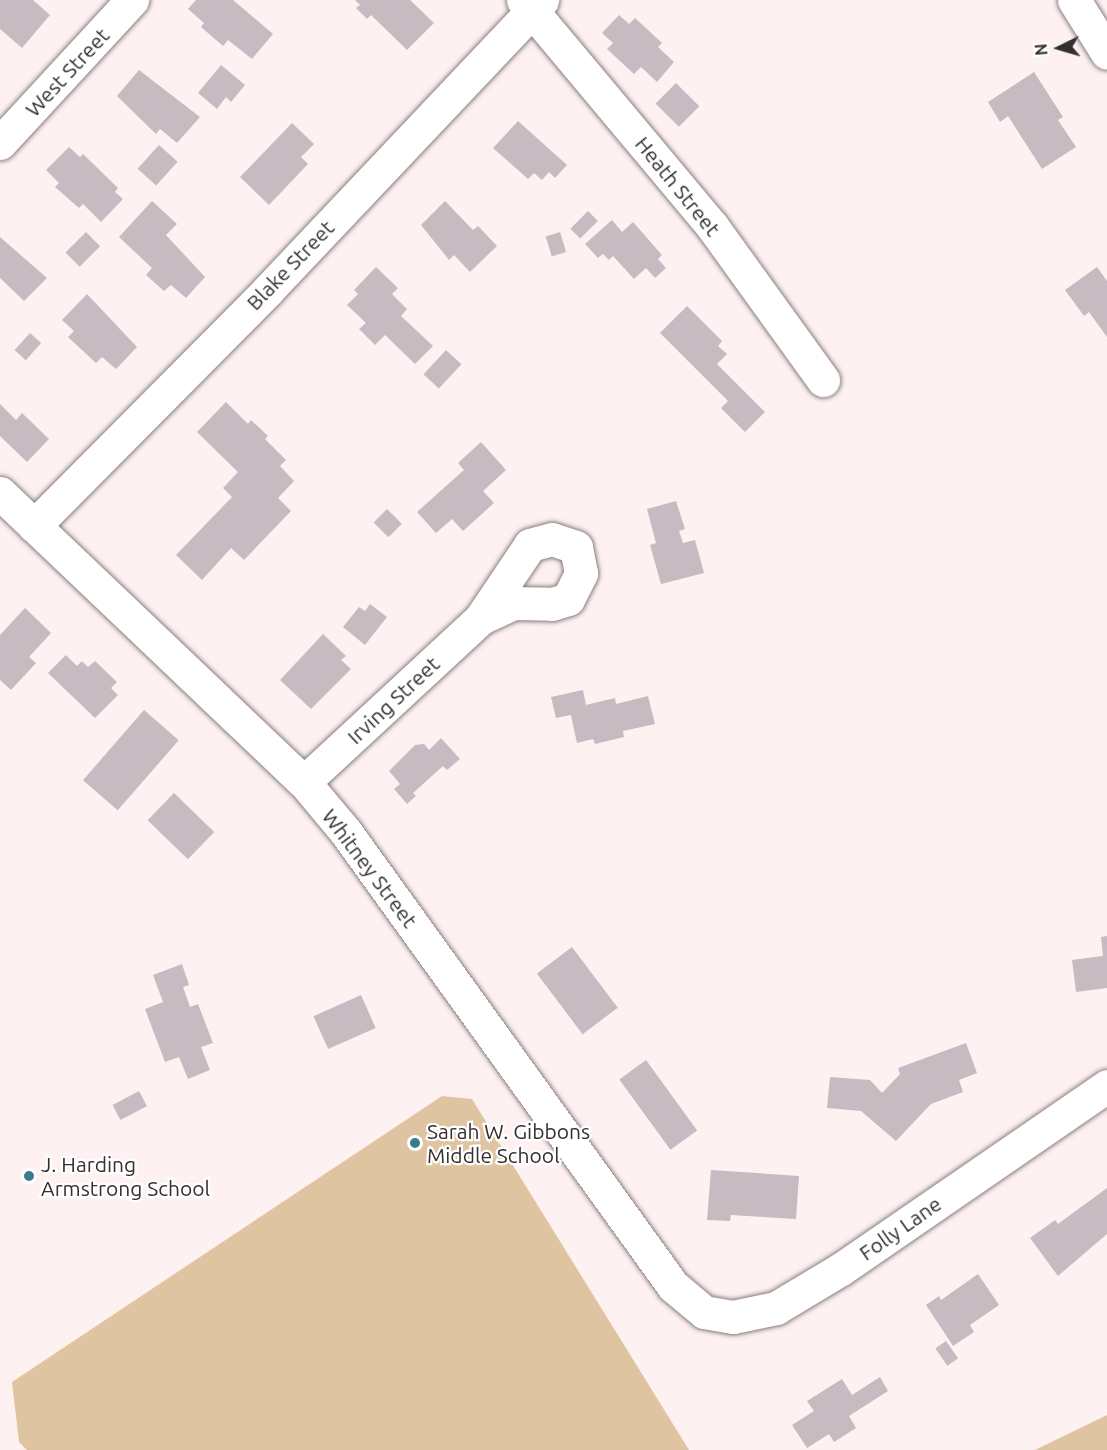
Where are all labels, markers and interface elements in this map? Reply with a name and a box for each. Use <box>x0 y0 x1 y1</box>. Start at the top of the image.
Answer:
north arrow <box>1029 18 1089 78</box>
street label: West Street <box>20 23 114 121</box>
text: N <box>1032 43 1051 56</box>
street label: Heath Street <box>630 131 726 241</box>
street label: Blake Street <box>241 215 339 315</box>
street label: Irving Street <box>342 651 444 749</box>
street label: Whitney Street <box>317 804 423 932</box>
place label: Sarah W. Gibbons Middle School <box>427 1118 590 1168</box>
marker: Sarah W. Gibbons Middle School <box>408 1136 422 1150</box>
place label: J. Harding Armstrong School <box>41 1151 210 1201</box>
marker: J. Harding Armstrong School <box>22 1169 36 1183</box>
street label: Folly Lane <box>854 1191 946 1265</box>

